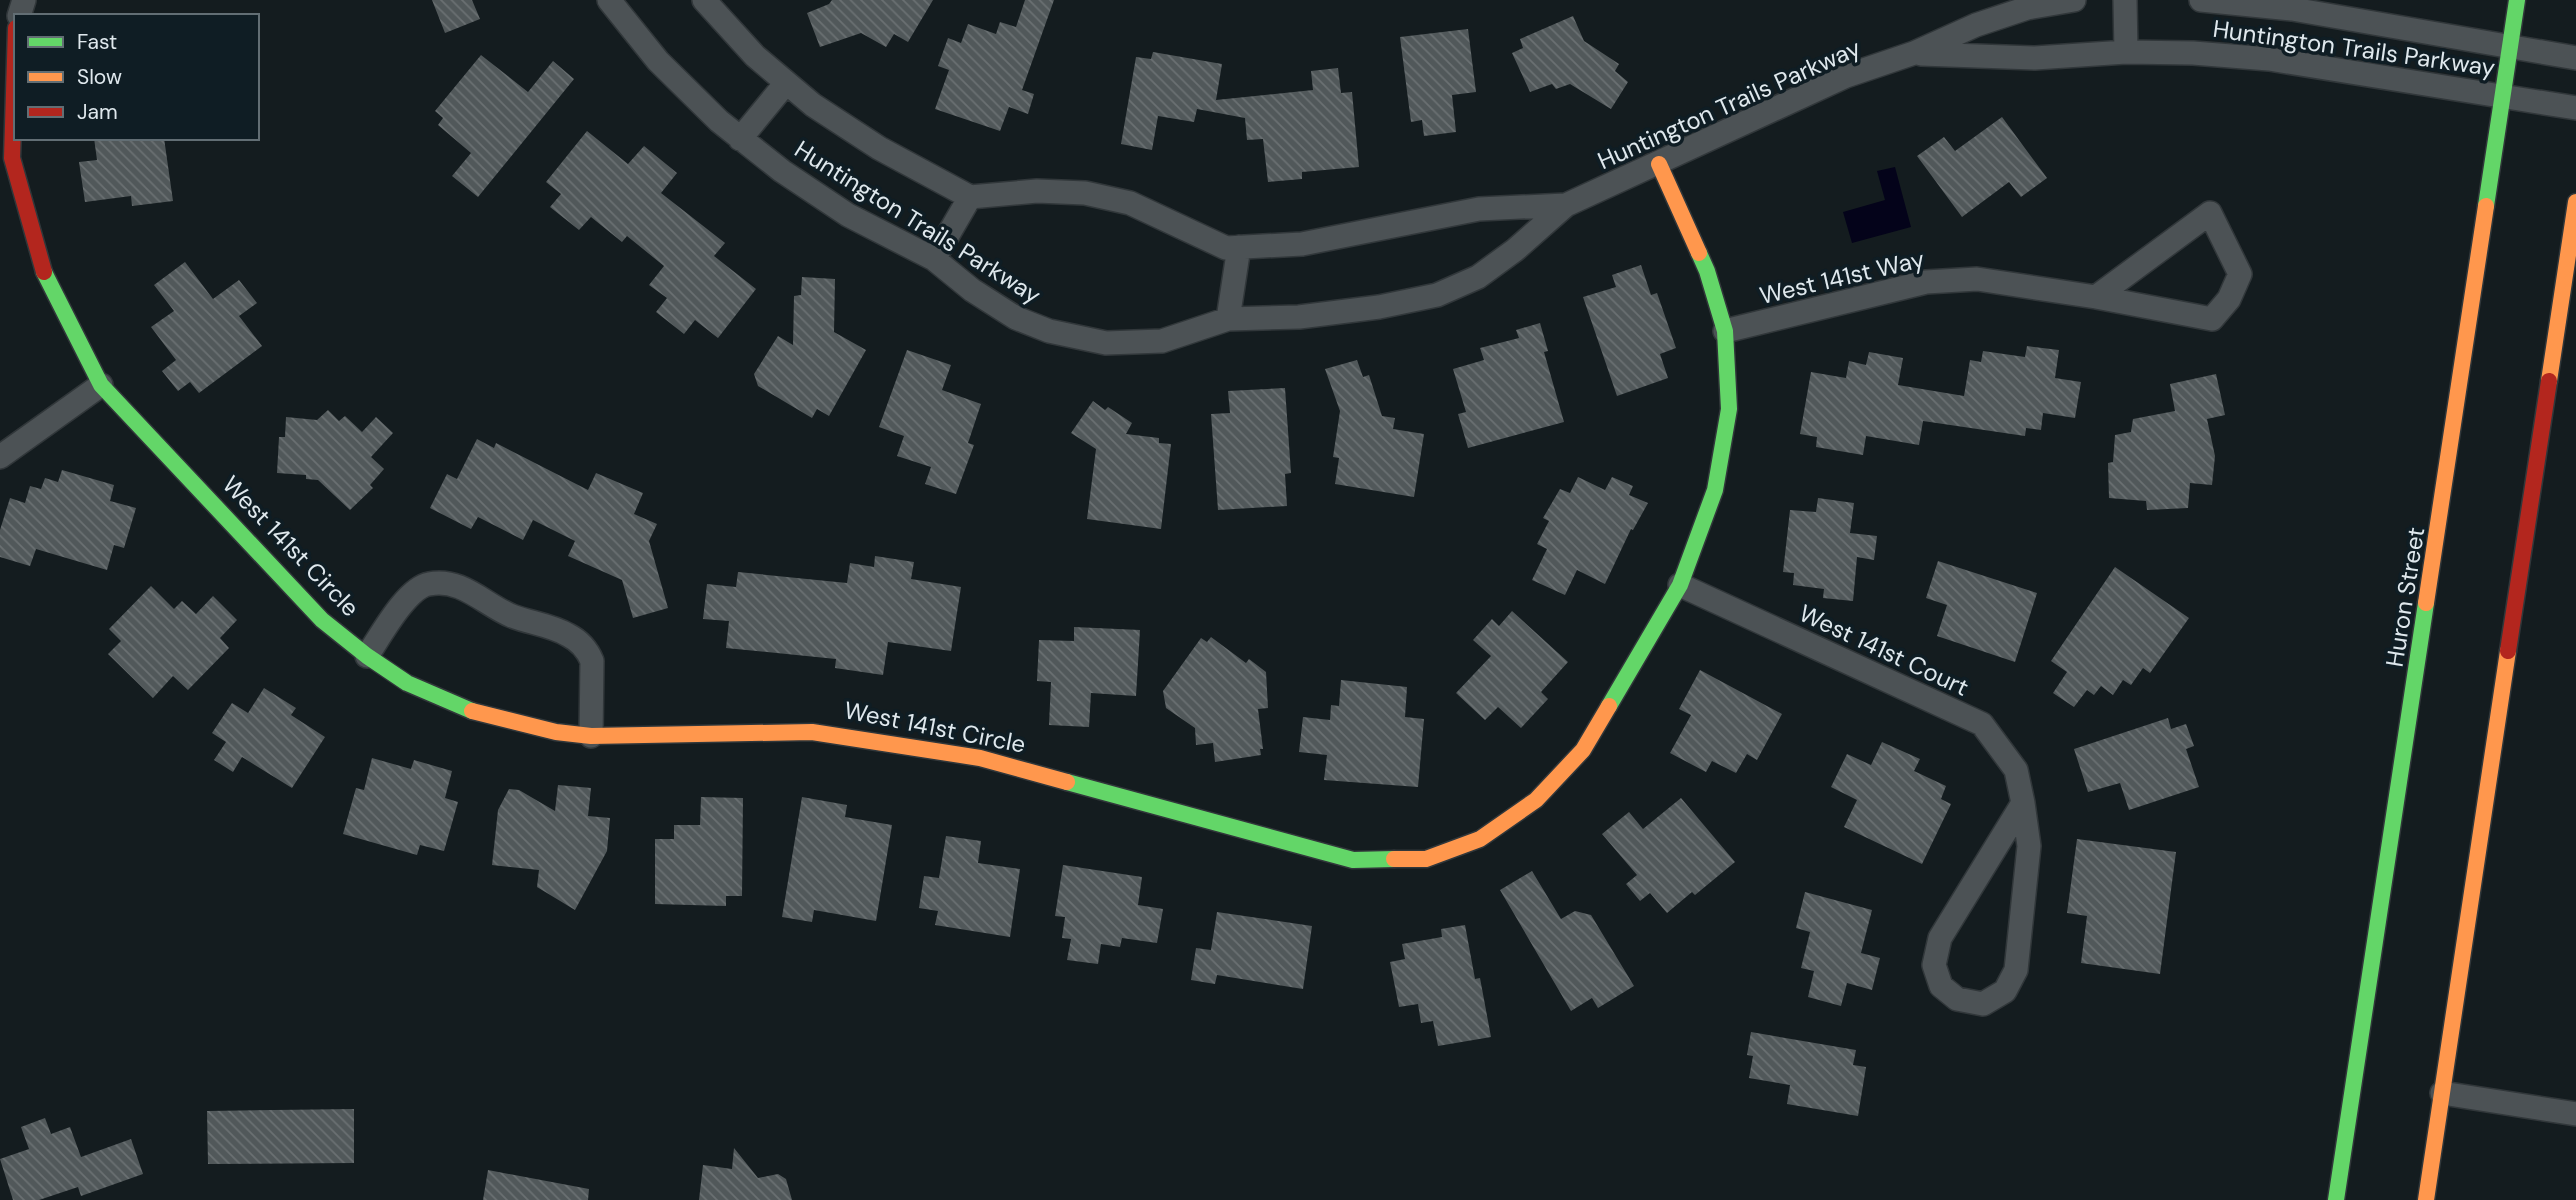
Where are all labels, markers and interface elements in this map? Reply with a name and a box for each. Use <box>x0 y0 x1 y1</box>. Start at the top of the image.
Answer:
street label: Huntington Trails Parkway <box>2211 13 2497 83</box>
legend <box>14 14 259 140</box>
text: Fast <box>77 28 117 56</box>
street label: Huntington Trails Parkway <box>1593 32 1865 176</box>
text: Slow <box>77 63 122 91</box>
text: Jam <box>77 98 118 126</box>
street label: Huntington Trails Parkway <box>789 133 1047 311</box>
street label: West 141st Way <box>1757 243 1927 311</box>
street label: West 141st Circle <box>216 469 366 623</box>
street label: Huron Street <box>2379 525 2431 669</box>
street label: West 141st Court <box>1794 597 1974 703</box>
street label: West 141st Circle <box>842 694 1028 760</box>

